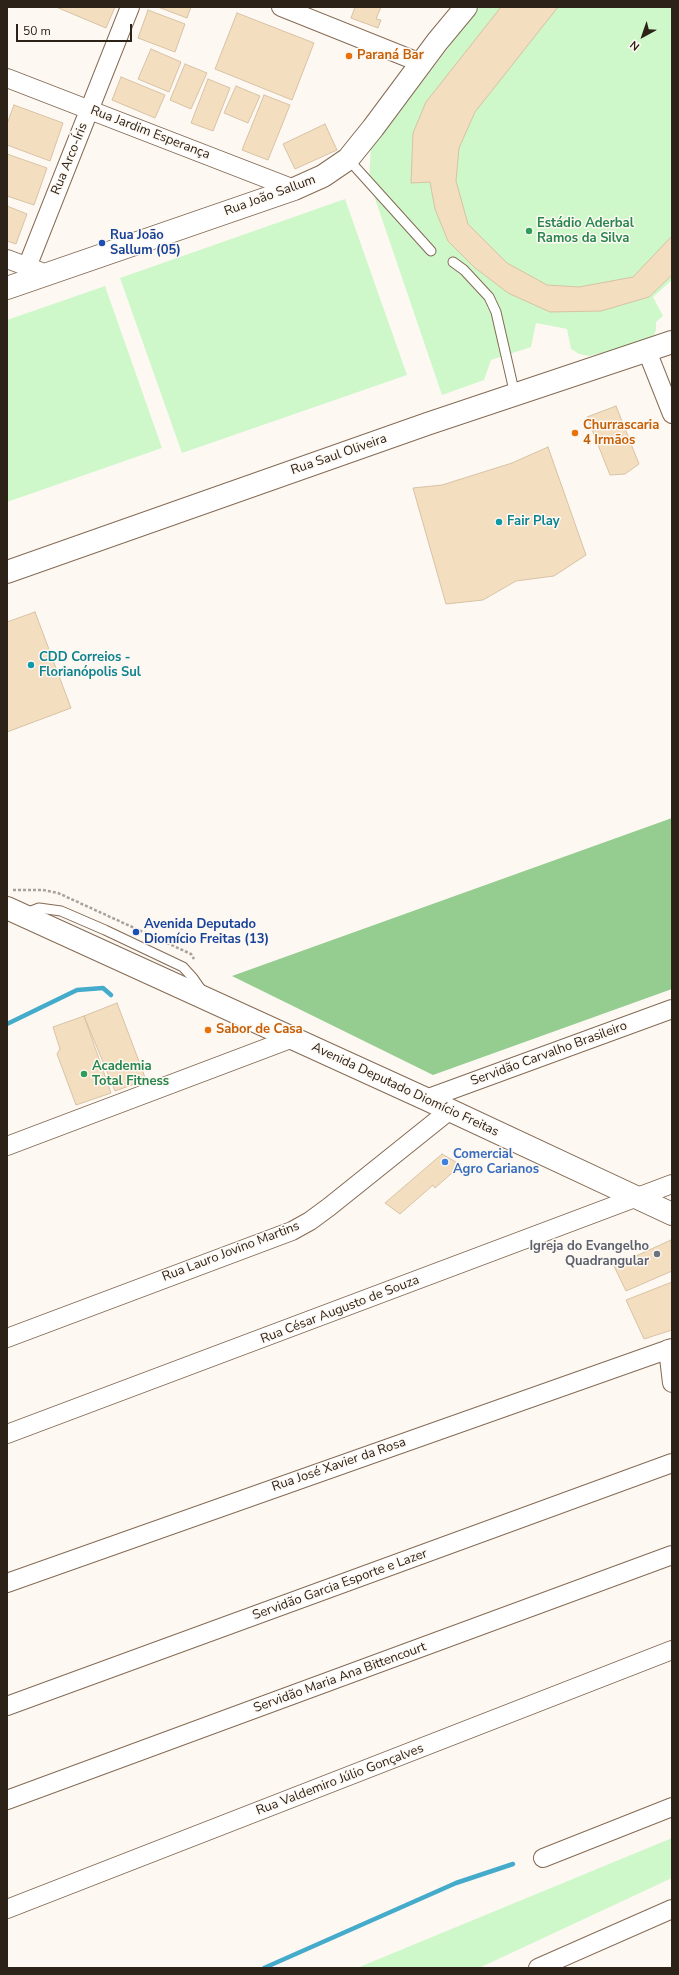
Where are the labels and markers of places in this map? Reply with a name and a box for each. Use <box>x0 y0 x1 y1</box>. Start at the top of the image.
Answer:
place label: Paraná Bar <box>357 48 424 64</box>
marker: Paraná Bar <box>344 51 354 61</box>
place label: Estádio Aderbal Ramos da Silva <box>537 216 634 247</box>
marker: Estádio Aderbal Ramos da Silva <box>524 226 534 236</box>
place label: Rua João Sallum (05) <box>110 228 181 259</box>
marker: Rua João Sallum (05) <box>97 238 107 248</box>
place label: Churrascaria 4 Irmãos <box>583 418 659 449</box>
marker: Churrascaria 4 Irmãos <box>570 428 580 438</box>
place label: Fair Play <box>507 514 560 530</box>
marker: Fair Play <box>494 517 504 527</box>
place label: CDD Correios - Florianópolis Sul <box>39 650 141 681</box>
marker: CDD Correios - Florianópolis Sul <box>26 660 36 670</box>
place label: Avenida Deputado Diomício Freitas (13) <box>144 917 269 948</box>
marker: Avenida Deputado Diomício Freitas (13) <box>131 927 141 937</box>
place label: Sabor de Casa <box>216 1022 303 1038</box>
marker: Sabor de Casa <box>203 1025 213 1035</box>
place label: Academia Total Fitness <box>92 1059 169 1090</box>
marker: Academia Total Fitness <box>79 1069 89 1079</box>
place label: Comercial Agro Carianos <box>453 1147 539 1178</box>
marker: Comercial Agro Carianos <box>440 1157 450 1167</box>
place label: Igreja do Evangelho Quadrangular <box>529 1239 649 1270</box>
marker: Igreja do Evangelho Quadrangular <box>652 1249 662 1259</box>

